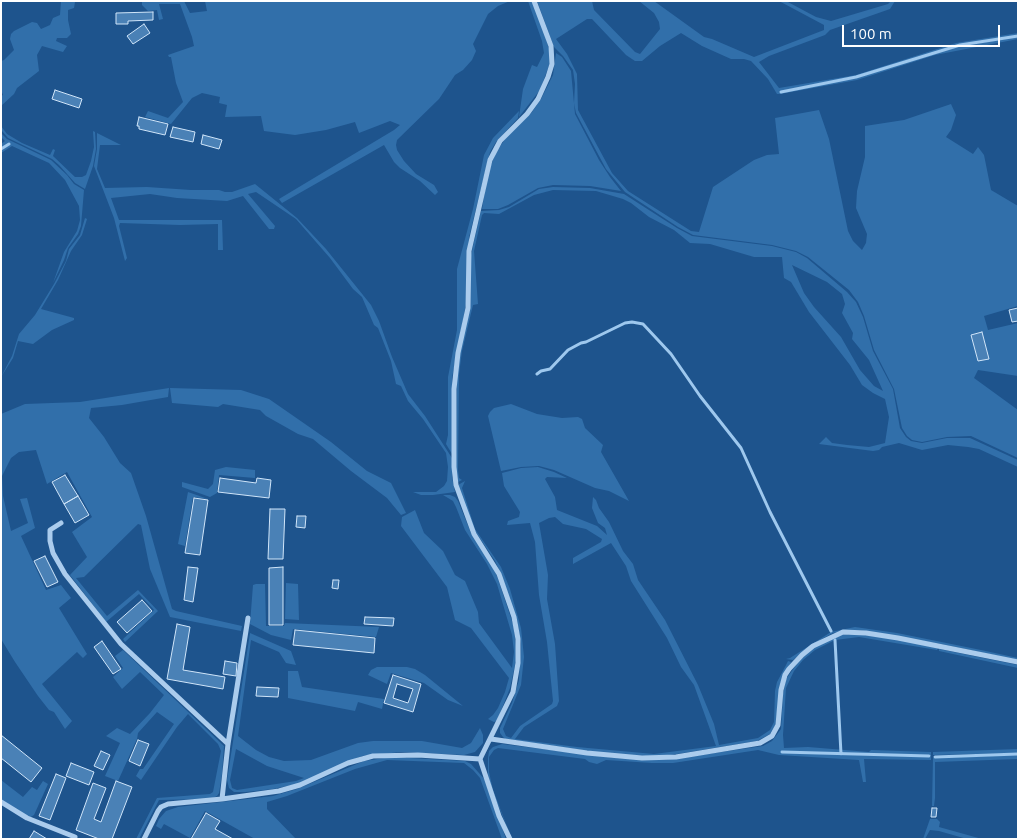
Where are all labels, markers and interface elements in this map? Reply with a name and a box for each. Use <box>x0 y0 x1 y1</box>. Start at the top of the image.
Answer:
scale bar <box>844 15 1002 47</box>
text: 100 m <box>850 25 892 42</box>

